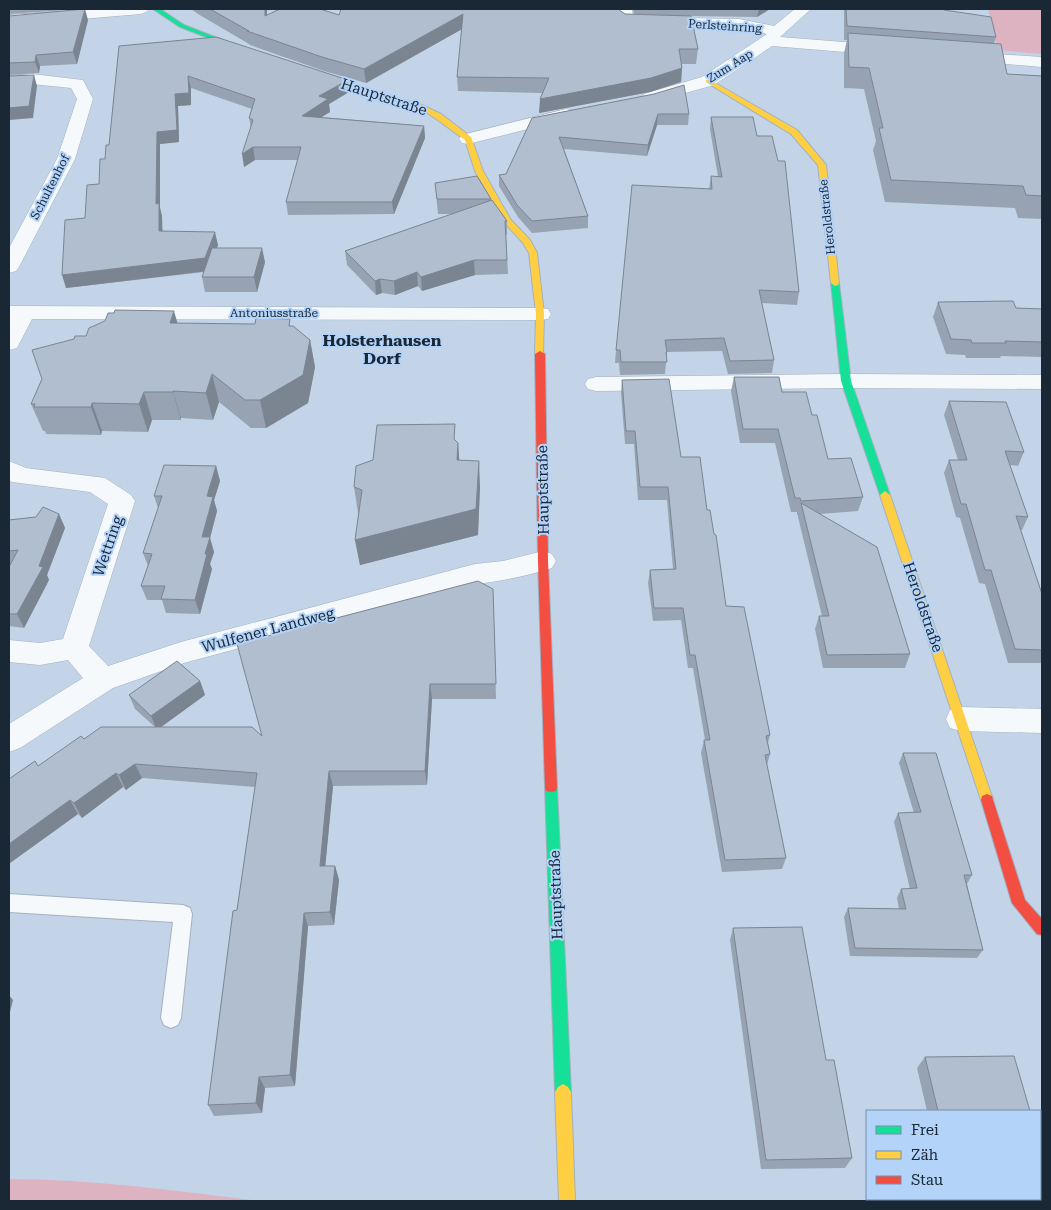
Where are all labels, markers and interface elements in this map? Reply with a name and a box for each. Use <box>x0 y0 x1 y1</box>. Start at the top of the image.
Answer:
street label: Perlsteinring <box>687 16 763 36</box>
street label: Zum Aap <box>704 46 756 86</box>
street label: Hauptstraße <box>339 75 429 119</box>
street label: Schultenhof <box>28 152 73 222</box>
street label: Heroldstraße <box>816 178 838 255</box>
street label: Antoniusstraße <box>230 306 318 320</box>
district label: Holsterhausen Dorf <box>323 331 442 368</box>
street label: Hauptstraße <box>533 445 553 535</box>
street label: Wettring <box>89 513 127 579</box>
street label: Heroldstraße <box>899 559 947 655</box>
street label: Wulfener Landweg <box>200 604 337 656</box>
street label: Hauptstraße <box>545 850 567 940</box>
legend <box>866 1110 1041 1200</box>
text: Frei <box>911 1121 939 1139</box>
text: Zäh <box>911 1146 939 1164</box>
text: Stau <box>911 1171 944 1189</box>

